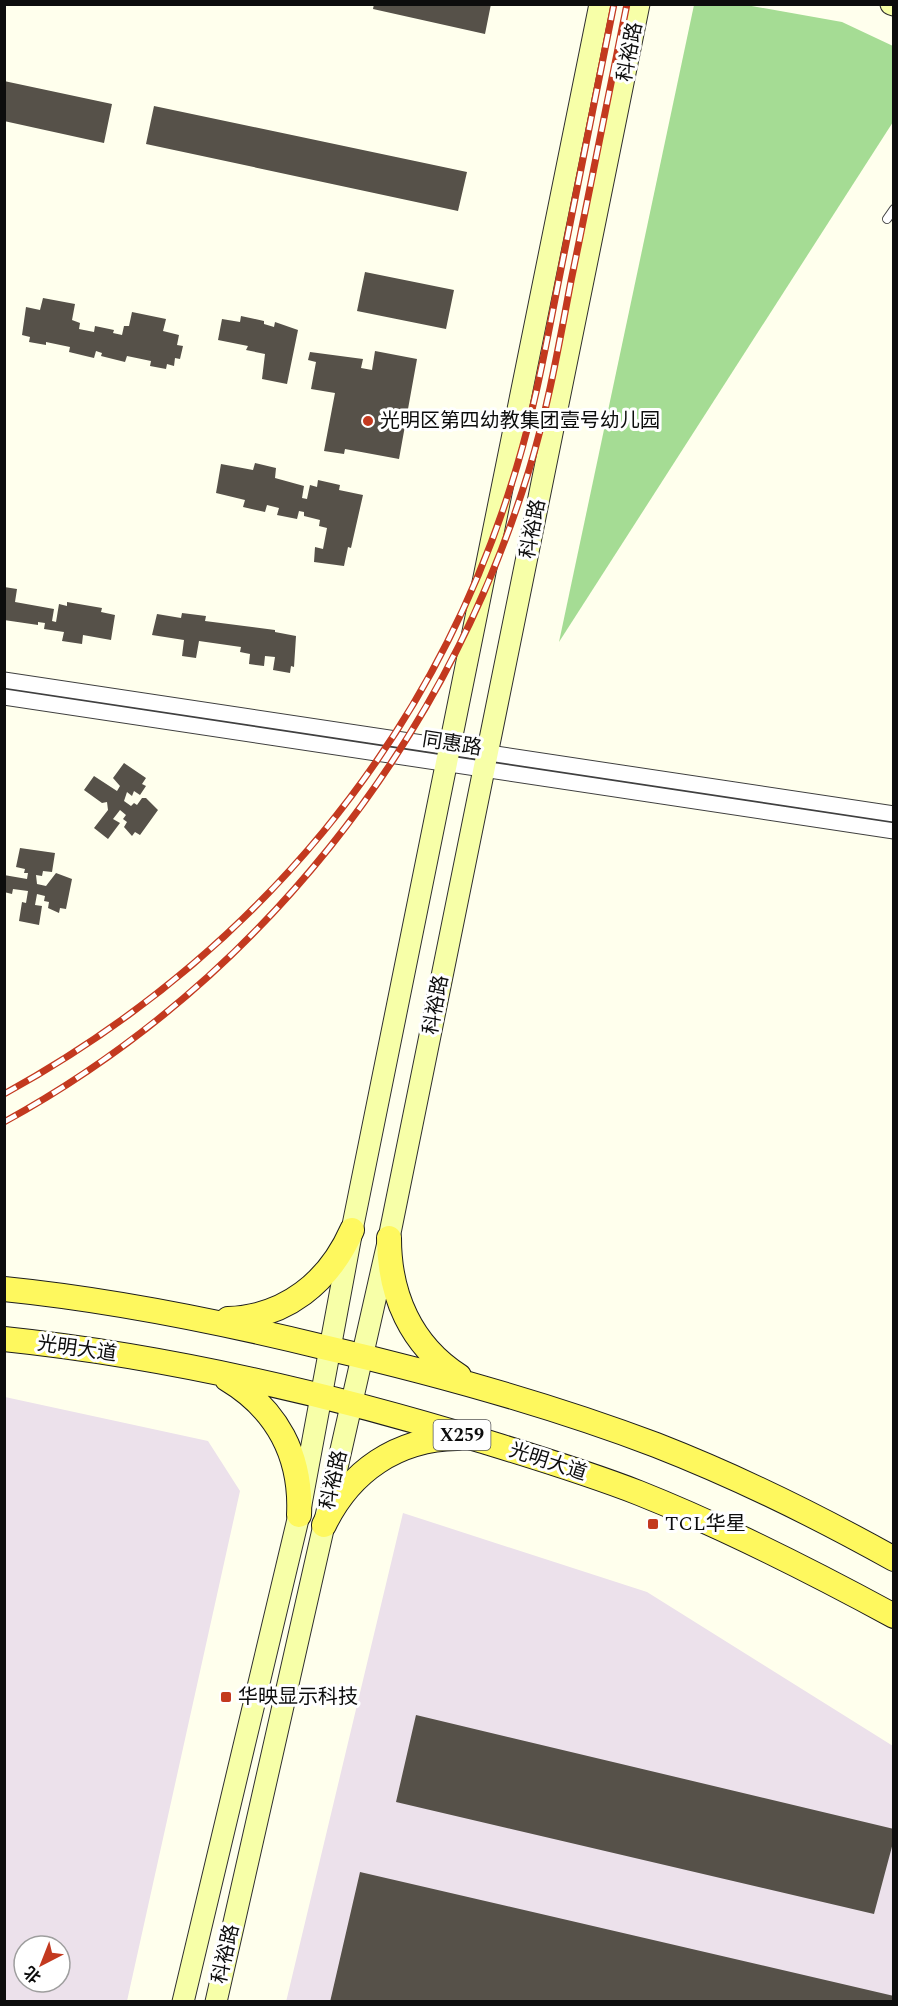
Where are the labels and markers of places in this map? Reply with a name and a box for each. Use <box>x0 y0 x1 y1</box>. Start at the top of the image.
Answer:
place label: 光明区第四幼教集团壹号幼儿园 <box>380 406 660 436</box>
marker: 光明区第四幼教集团壹号幼儿园 <box>361 414 375 428</box>
place label: TCL华星 <box>665 1509 746 1539</box>
marker: TCL华星 <box>646 1517 660 1531</box>
place label: 华映显示科技 <box>238 1682 358 1712</box>
marker: 华映显示科技 <box>219 1690 233 1704</box>

